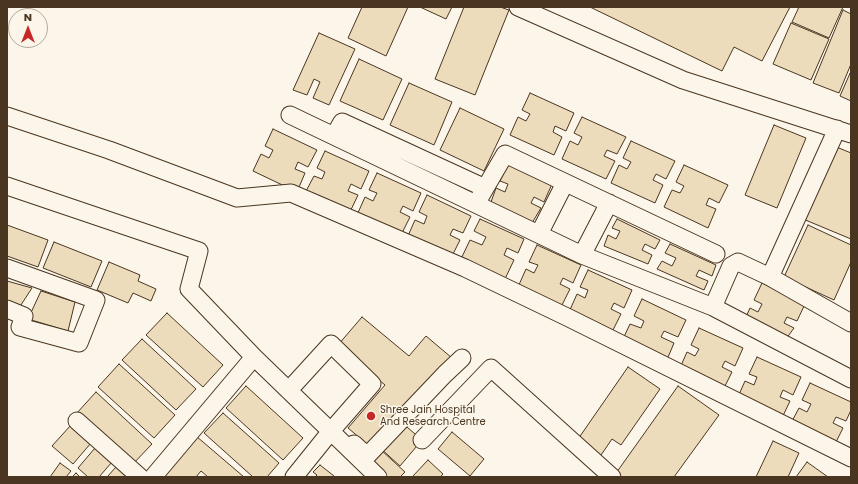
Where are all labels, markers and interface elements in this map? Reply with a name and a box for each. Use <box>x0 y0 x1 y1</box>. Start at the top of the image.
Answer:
north arrow <box>8 8 48 48</box>
text: N <box>24 9 32 25</box>
place label: Shree Jain Hospital And Research Centre <box>380 404 486 428</box>
marker: Shree Jain Hospital And Research Centre <box>365 410 377 422</box>

